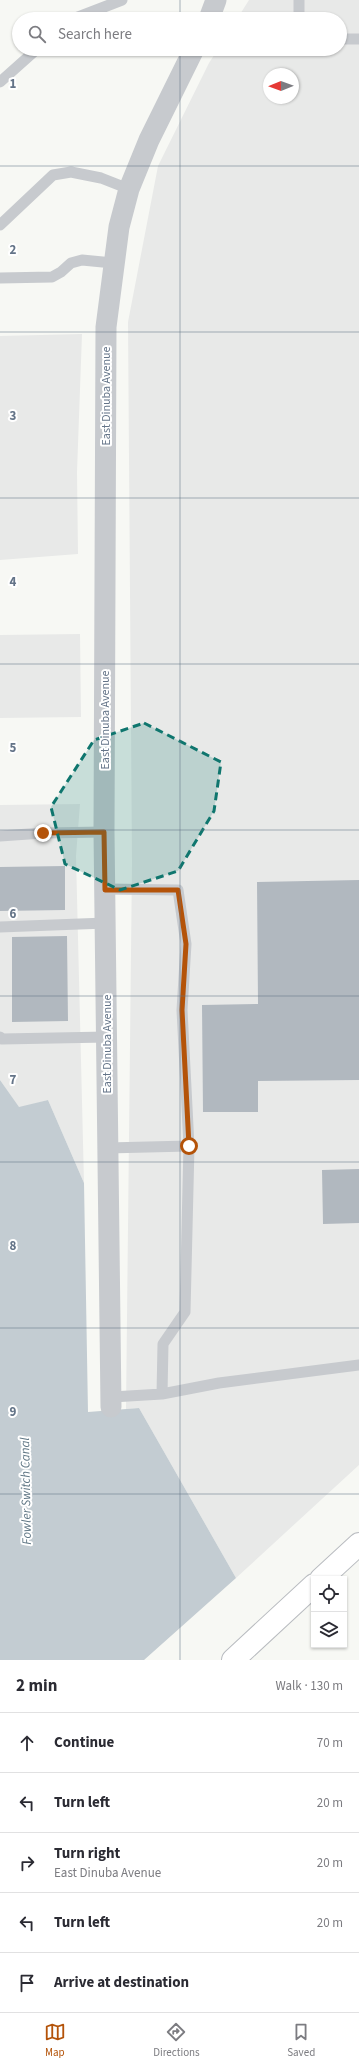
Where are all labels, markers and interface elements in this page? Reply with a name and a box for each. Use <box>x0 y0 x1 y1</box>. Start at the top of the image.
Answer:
search box <box>12 12 347 56</box>
icon: search <box>26 23 48 45</box>
text: Search here <box>58 24 132 45</box>
north arrow <box>263 68 299 104</box>
text: 1 <box>10 75 17 93</box>
text: 2 <box>10 241 17 259</box>
street label: East Dinuba Avenue <box>98 346 115 445</box>
text: 3 <box>10 407 17 425</box>
text: 4 <box>10 573 17 591</box>
street label: East Dinuba Avenue <box>97 670 114 769</box>
text: 5 <box>10 739 17 757</box>
route end <box>34 824 52 842</box>
text: 6 <box>10 905 17 923</box>
street label: East Dinuba Avenue <box>99 994 116 1093</box>
text: 7 <box>10 1071 17 1089</box>
route start <box>180 1137 198 1155</box>
text: 8 <box>10 1237 17 1255</box>
text: 9 <box>10 1403 17 1421</box>
water label: Fowler Switch Canal <box>16 1436 36 1545</box>
map controls <box>311 1576 347 1648</box>
button: locate <box>311 1576 347 1612</box>
button: layers <box>311 1612 347 1648</box>
text: 2 min <box>16 1674 57 1698</box>
text: Walk · 130 m <box>275 1677 343 1695</box>
icon: ahead <box>16 1732 38 1754</box>
text: Continue <box>54 1732 114 1753</box>
text: 70 m <box>317 1734 343 1752</box>
icon: left <box>16 1792 38 1814</box>
text: Turn left <box>54 1792 110 1813</box>
text: 20 m <box>317 1794 343 1812</box>
text: Turn right <box>54 1843 120 1864</box>
icon: right <box>16 1852 38 1874</box>
text: 20 m <box>317 1854 343 1872</box>
text: East Dinuba Avenue <box>54 1864 161 1882</box>
icon: left <box>16 1912 38 1934</box>
text: Turn left <box>54 1912 110 1933</box>
text: 20 m <box>317 1914 343 1932</box>
icon: arrive <box>16 1972 38 1994</box>
text: Arrive at destination <box>54 1972 189 1993</box>
tab: Map <box>44 2021 66 2060</box>
tab: Directions <box>153 2021 200 2060</box>
tab: Saved <box>287 2021 315 2060</box>

